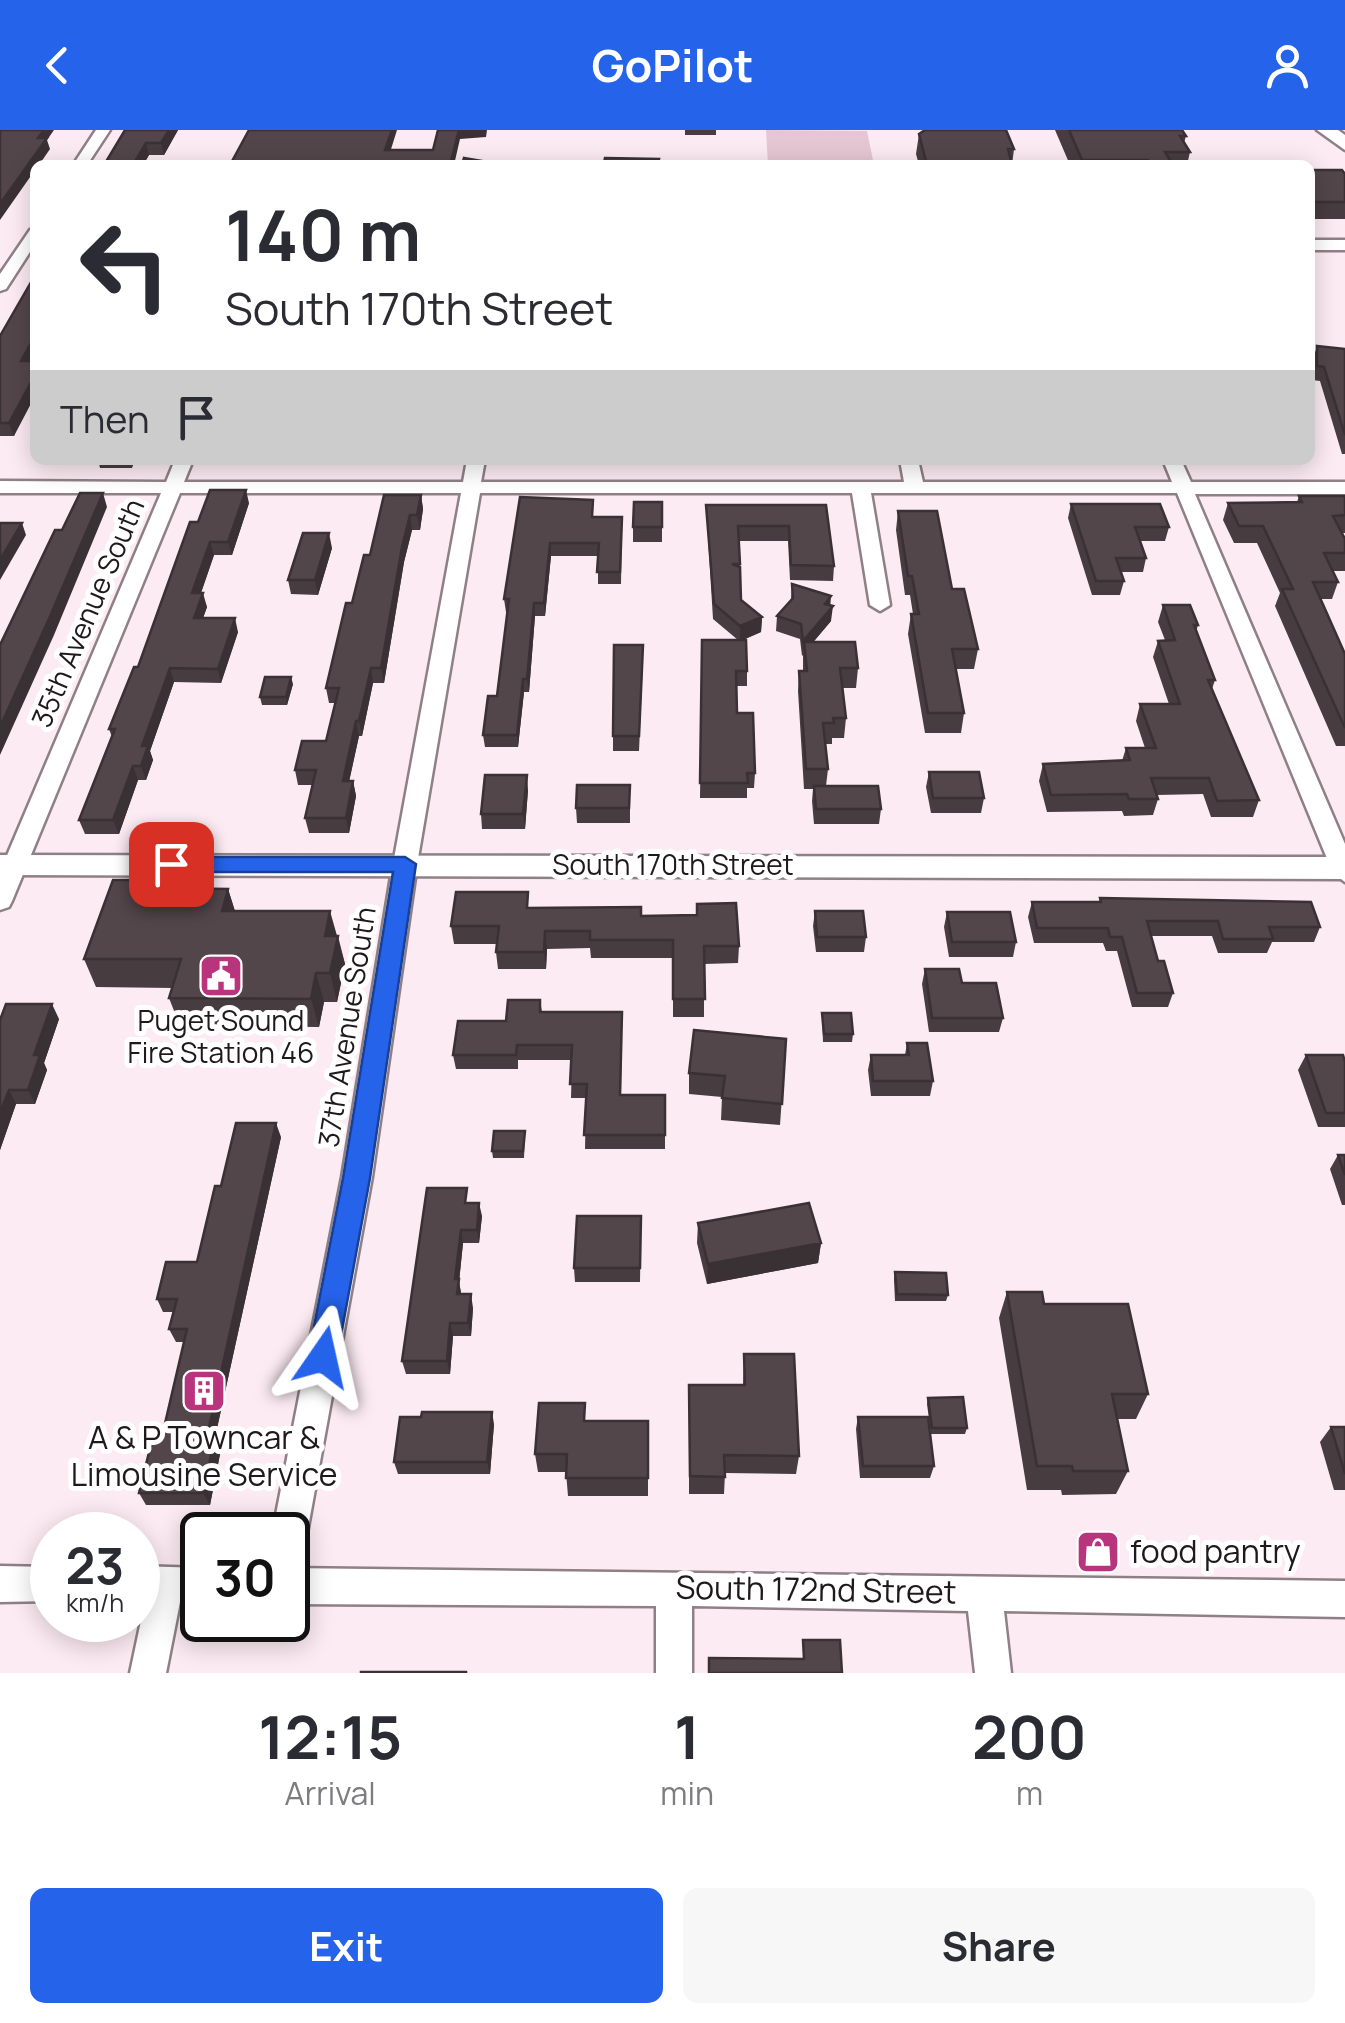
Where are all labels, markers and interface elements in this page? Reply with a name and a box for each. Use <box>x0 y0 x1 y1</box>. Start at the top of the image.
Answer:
text: GoPilot <box>591 34 754 96</box>
icon: back <box>30 38 85 93</box>
icon: person <box>1260 38 1315 93</box>
text: 140 m <box>225 186 421 282</box>
icon: left <box>60 200 190 330</box>
text: South 170th Street <box>225 277 613 339</box>
icon: arrive <box>169 390 224 445</box>
text: Then <box>60 392 149 444</box>
street label: 35th Avenue South <box>22 492 152 733</box>
pin <box>129 822 214 907</box>
icon: arrive <box>144 837 199 892</box>
street label: South 170th Street <box>552 845 794 883</box>
street label: 37th Avenue South <box>308 904 384 1150</box>
public building icon: Puget Sound Fire Station 46 <box>198 953 244 999</box>
place label: Puget Sound Fire Station 46 <box>128 1001 314 1071</box>
position arrow <box>271 1305 375 1409</box>
building icon: A & P Towncar & Limousine Service <box>181 1368 227 1414</box>
place label: A & P Towncar & Limousine Service <box>71 1415 337 1496</box>
speed limit sign: 30 <box>180 1512 310 1642</box>
shop icon: food pantry <box>1075 1529 1121 1575</box>
place label: food pantry <box>1130 1529 1301 1573</box>
text: 23 <box>66 1531 124 1599</box>
street label: South 172nd Street <box>675 1565 957 1613</box>
text: km/h <box>66 1585 124 1620</box>
text: 12:15 <box>258 1695 402 1777</box>
text: 1 <box>674 1695 700 1777</box>
text: 200 <box>972 1695 1087 1777</box>
text: Arrival <box>284 1771 376 1815</box>
text: min <box>660 1771 714 1815</box>
text: m <box>1016 1771 1043 1815</box>
button: Exit <box>30 1888 663 2003</box>
button: Share <box>683 1888 1315 2003</box>

